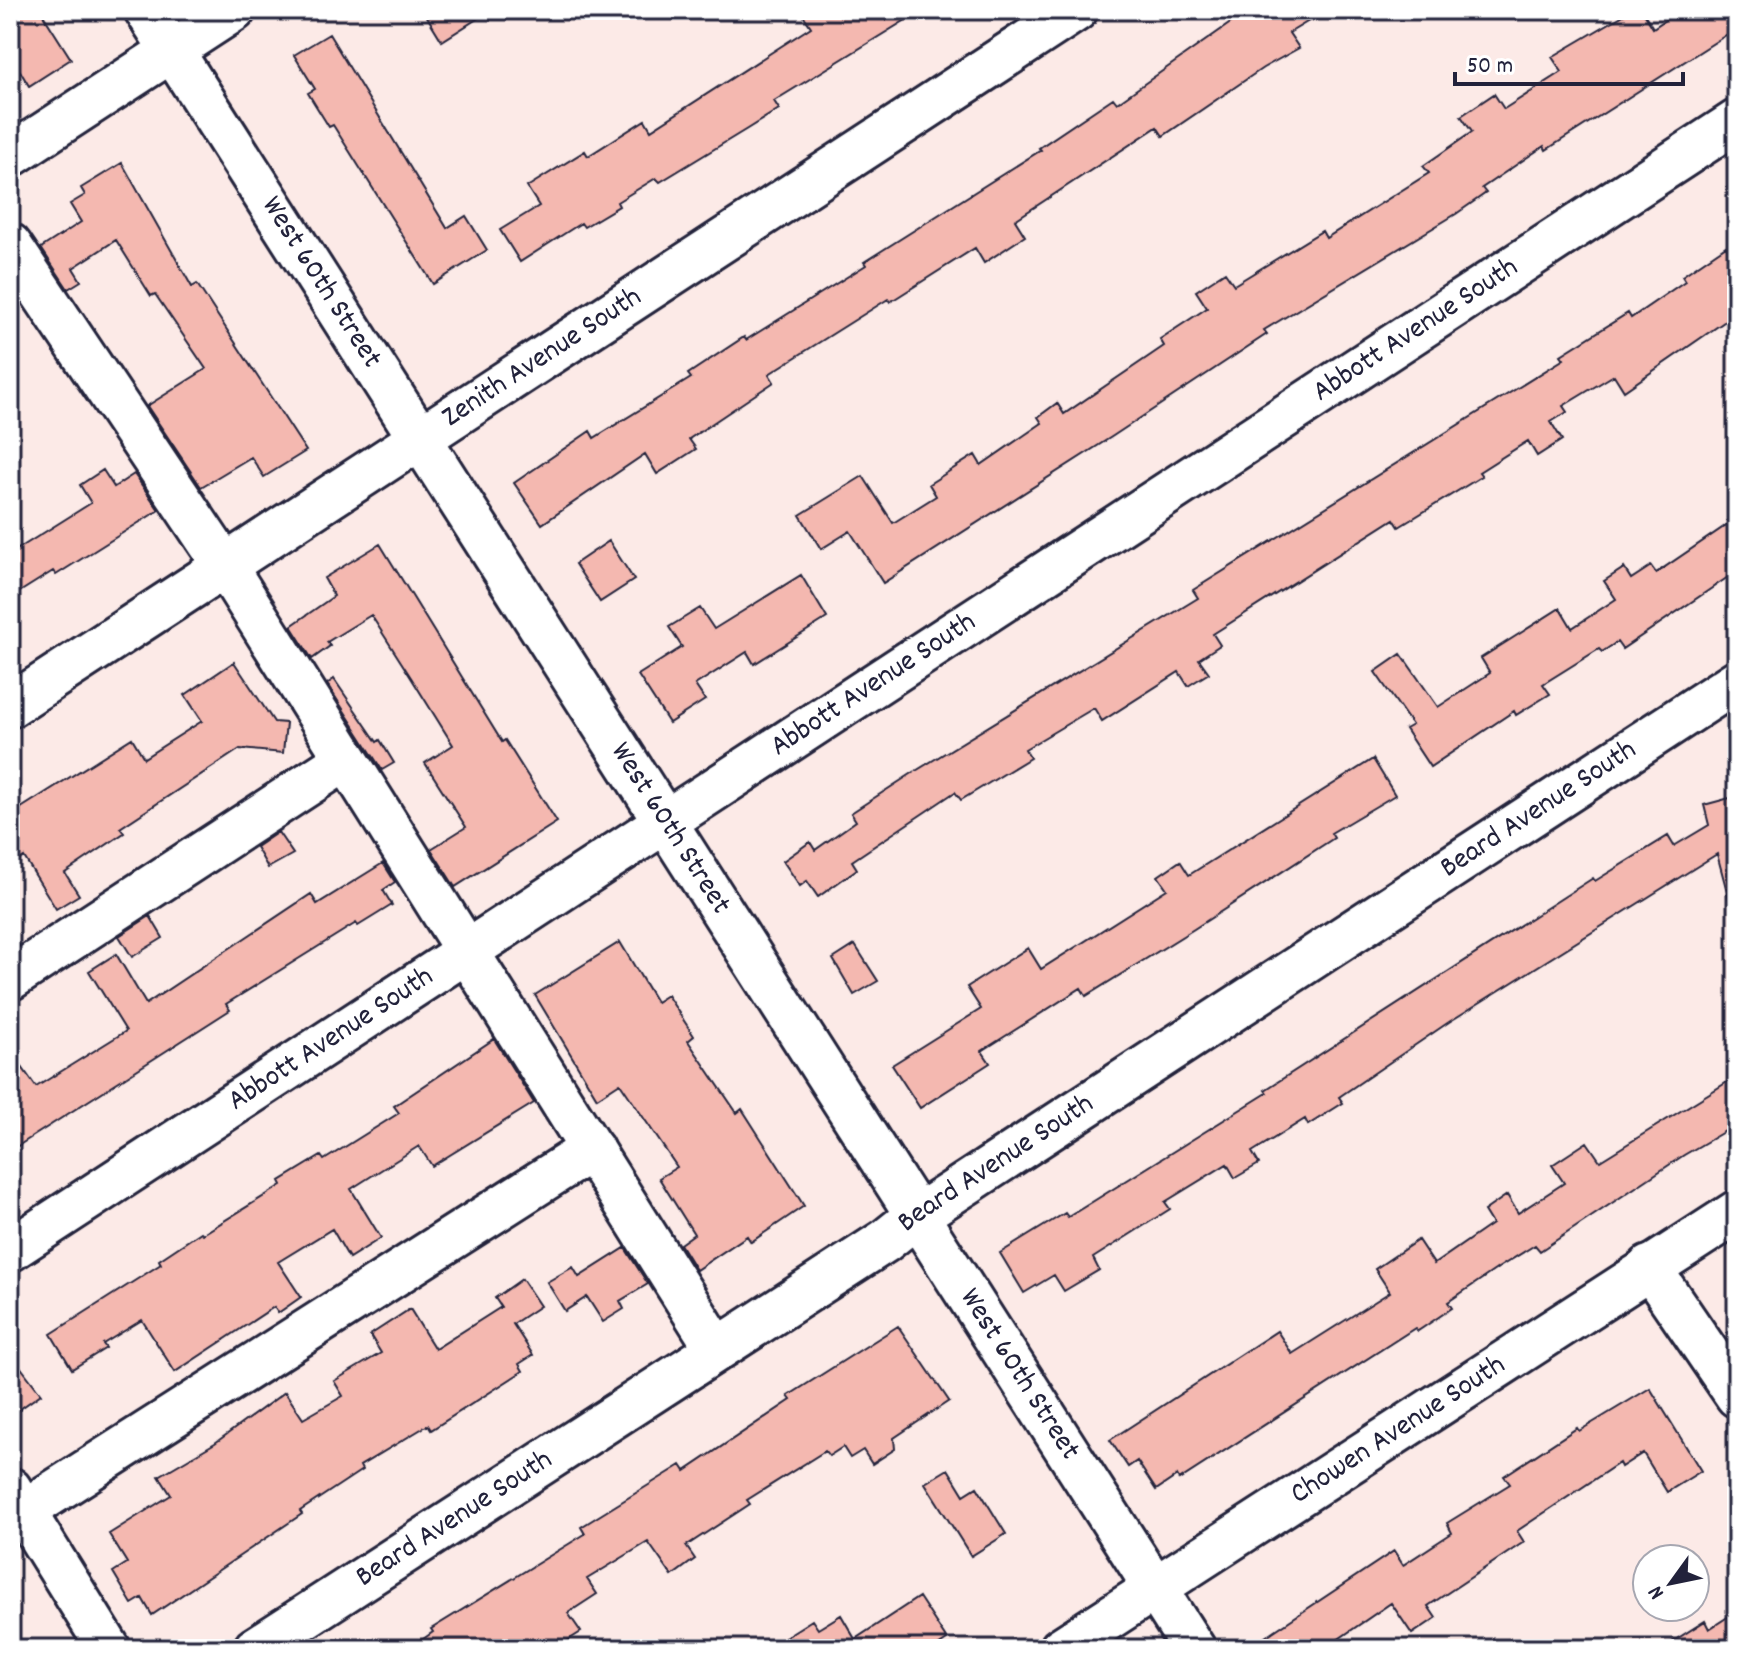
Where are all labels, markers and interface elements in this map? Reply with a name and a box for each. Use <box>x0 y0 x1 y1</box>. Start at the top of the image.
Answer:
scale bar <box>1455 36 1683 86</box>
text: 50 m <box>1467 50 1513 84</box>
street label: West 60th Street <box>249 189 392 377</box>
street label: Abbott Avenue South <box>1305 248 1528 414</box>
street label: Zenith Avenue South <box>434 277 651 439</box>
street label: Abbott Avenue South <box>762 602 985 768</box>
street label: Beard Avenue South <box>1432 730 1646 890</box>
street label: West 60th Street <box>599 734 741 923</box>
street label: Abbott Avenue South <box>220 957 443 1123</box>
street label: Beard Avenue South <box>889 1084 1103 1244</box>
street label: West 60th Street <box>948 1280 1090 1469</box>
street label: Chowen Avenue South <box>1283 1345 1515 1516</box>
street label: Beard Avenue South <box>348 1440 562 1599</box>
north arrow <box>1631 1543 1711 1623</box>
text: N <box>1641 1579 1673 1605</box>

